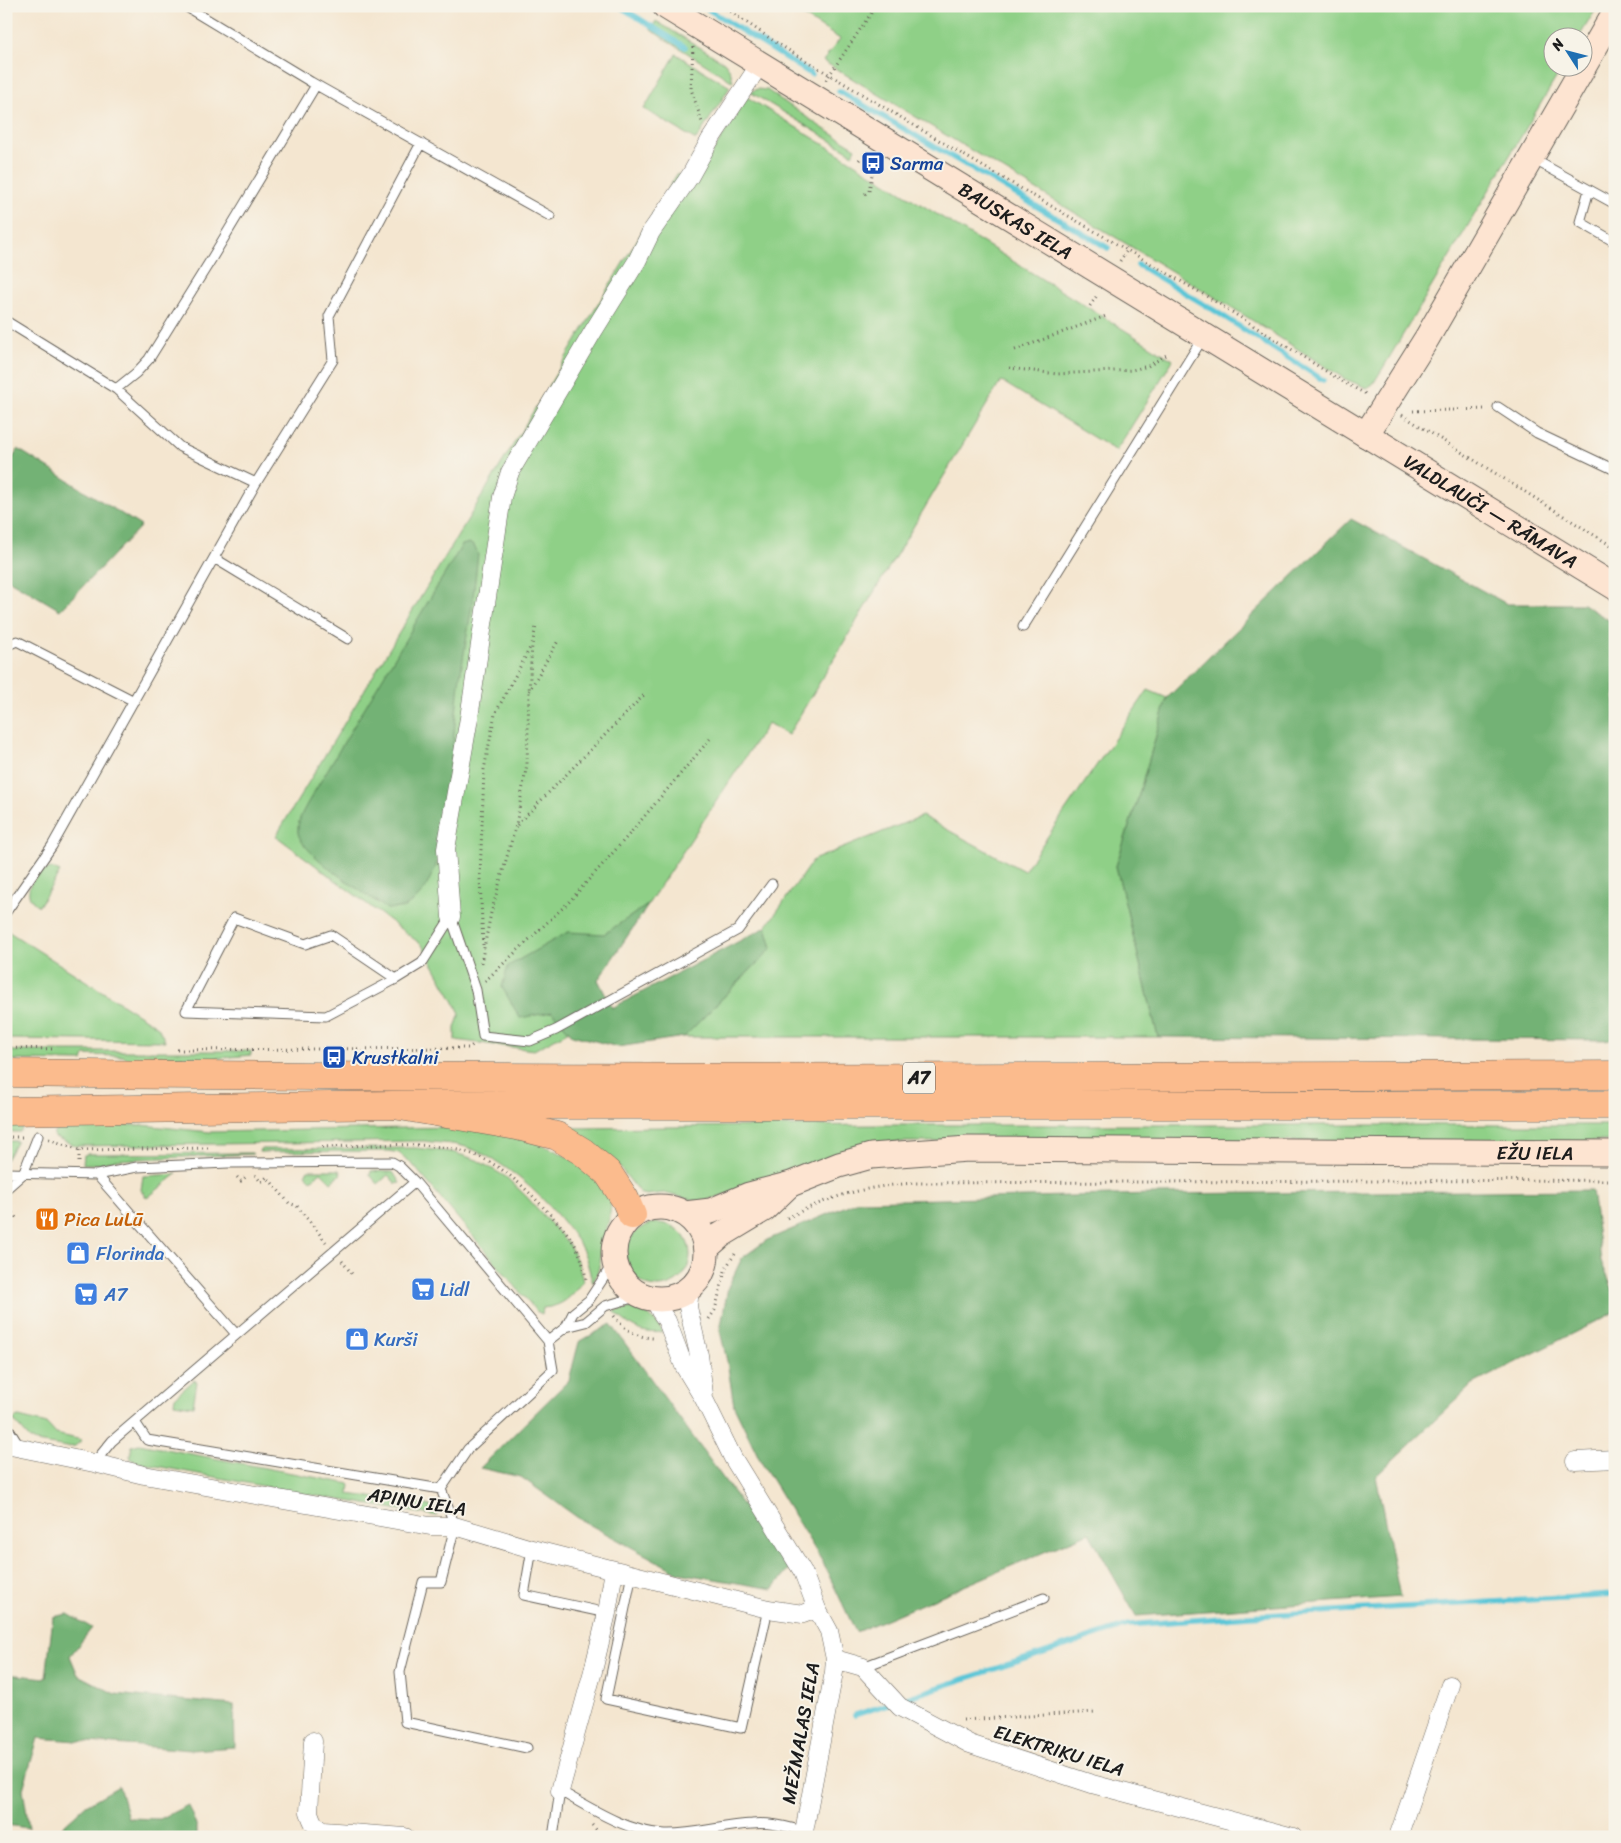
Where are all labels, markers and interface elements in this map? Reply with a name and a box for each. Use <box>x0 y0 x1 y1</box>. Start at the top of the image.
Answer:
north arrow <box>1544 28 1594 78</box>
text: N <box>1544 33 1571 57</box>
place label: Sarma <box>890 147 944 180</box>
bus stop icon: Sarma <box>860 150 886 176</box>
street label: BAUSKAS IELA <box>952 173 1079 269</box>
street label: VALDLAUČI — RĀMAVA <box>1397 445 1584 577</box>
place label: Krustkalni <box>352 1041 439 1074</box>
bus stop icon: Krustkalni <box>321 1044 347 1070</box>
road number: A7 <box>903 1062 935 1094</box>
street label: EŽU IELA <box>1497 1136 1574 1170</box>
place label: Pica LuLū <box>64 1203 143 1236</box>
restaurant icon: Pica LuLū <box>34 1206 60 1232</box>
place label: Florinda <box>96 1237 165 1270</box>
shop icon: Florinda <box>65 1240 91 1266</box>
place label: Lidl <box>440 1273 470 1306</box>
supermarket icon: Lidl <box>410 1276 436 1302</box>
place label: A7 <box>103 1278 128 1311</box>
supermarket icon: A7 <box>73 1281 99 1307</box>
place label: Kurši <box>374 1323 418 1356</box>
shop icon: Kurši <box>344 1326 370 1352</box>
street label: APIŅU IELA <box>364 1477 468 1526</box>
street label: MEŽMALAS IELA <box>772 1660 829 1806</box>
street label: ELEKTRIĶU IELA <box>990 1715 1128 1786</box>

